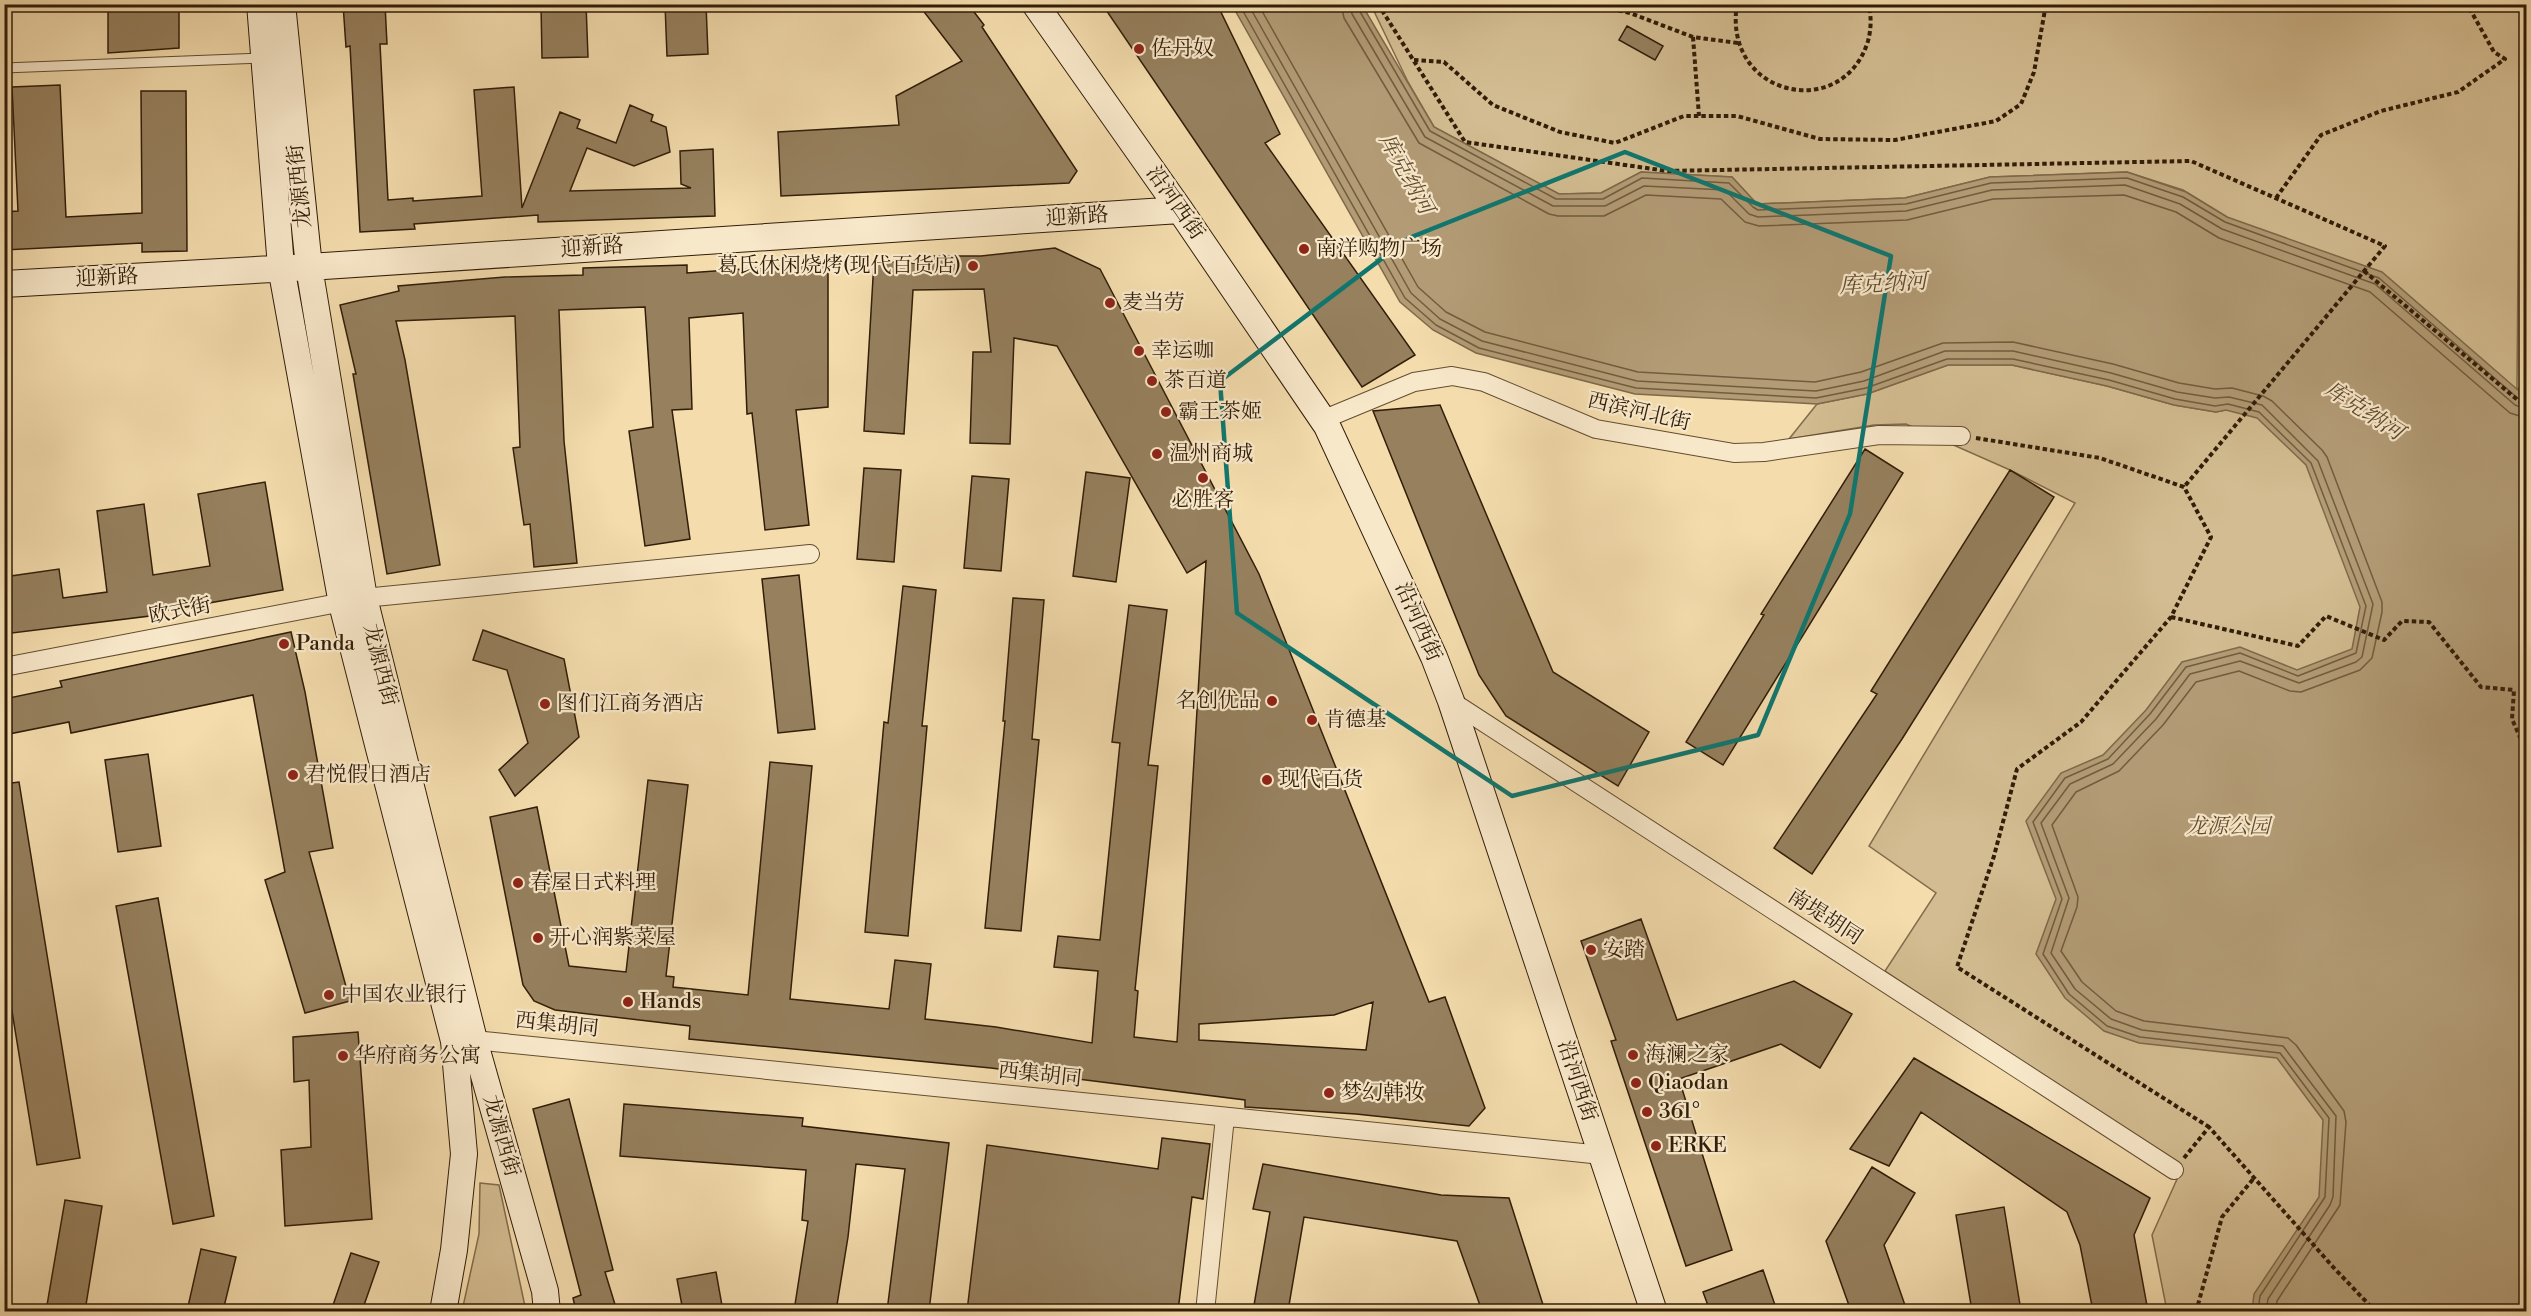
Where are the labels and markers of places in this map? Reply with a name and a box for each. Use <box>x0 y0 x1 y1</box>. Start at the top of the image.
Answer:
place label: 佐丹奴 <box>1151 36 1214 62</box>
marker: 佐丹奴 <box>1132 42 1146 56</box>
place label: 南洋购物广场 <box>1316 236 1442 262</box>
marker: 南洋购物广场 <box>1297 242 1311 256</box>
place label: 葛氏休闲烧烤(现代百货店) <box>717 253 961 279</box>
marker: 葛氏休闲烧烤(现代百货店) <box>966 259 980 273</box>
place label: 麦当劳 <box>1122 290 1185 316</box>
marker: 麦当劳 <box>1103 296 1117 310</box>
place label: 幸运咖 <box>1151 338 1214 364</box>
marker: 幸运咖 <box>1132 344 1146 358</box>
place label: 茶百道 <box>1164 368 1227 394</box>
marker: 茶百道 <box>1145 374 1159 388</box>
place label: 霸王茶姬 <box>1178 399 1262 425</box>
marker: 霸王茶姬 <box>1159 405 1173 419</box>
place label: 温州商城 <box>1169 441 1253 467</box>
marker: 温州商城 <box>1150 447 1164 461</box>
marker: 必胜客 <box>1196 471 1210 485</box>
place label: 必胜客 <box>1172 487 1235 513</box>
place label: Panda <box>296 631 355 657</box>
marker: Panda <box>277 637 291 651</box>
place label: 名创优品 <box>1176 688 1260 714</box>
place label: 图们江商务酒店 <box>557 691 704 717</box>
marker: 名创优品 <box>1265 694 1279 708</box>
marker: 图们江商务酒店 <box>538 697 552 711</box>
place label: 肯德基 <box>1324 707 1387 733</box>
marker: 肯德基 <box>1305 713 1319 727</box>
place label: 君悦假日酒店 <box>305 762 431 788</box>
place label: 现代百货 <box>1279 767 1363 793</box>
marker: 君悦假日酒店 <box>286 768 300 782</box>
marker: 现代百货 <box>1260 773 1274 787</box>
place label: 春屋日式料理 <box>530 870 656 896</box>
marker: 春屋日式料理 <box>511 876 525 890</box>
place label: 开心润紫菜屋 <box>550 925 676 951</box>
marker: 开心润紫菜屋 <box>531 931 545 945</box>
place label: 安踏 <box>1603 937 1645 963</box>
marker: 安踏 <box>1584 943 1598 957</box>
place label: 中国农业银行 <box>341 982 467 1008</box>
marker: 中国农业银行 <box>322 988 336 1002</box>
place label: Hands <box>640 989 701 1015</box>
marker: Hands <box>621 995 635 1009</box>
place label: 海澜之家 <box>1645 1042 1729 1068</box>
place label: 华府商务公寓 <box>355 1043 481 1069</box>
marker: 海澜之家 <box>1626 1048 1640 1062</box>
marker: 华府商务公寓 <box>336 1049 350 1063</box>
place label: Qiaodan <box>1648 1070 1729 1096</box>
marker: Qiaodan <box>1629 1076 1643 1090</box>
place label: 梦幻韩妆 <box>1341 1080 1425 1106</box>
marker: 梦幻韩妆 <box>1322 1086 1336 1100</box>
place label: 361° <box>1659 1099 1700 1125</box>
marker: 361° <box>1640 1105 1654 1119</box>
place label: ERKE <box>1668 1133 1727 1159</box>
marker: ERKE <box>1649 1139 1663 1153</box>

